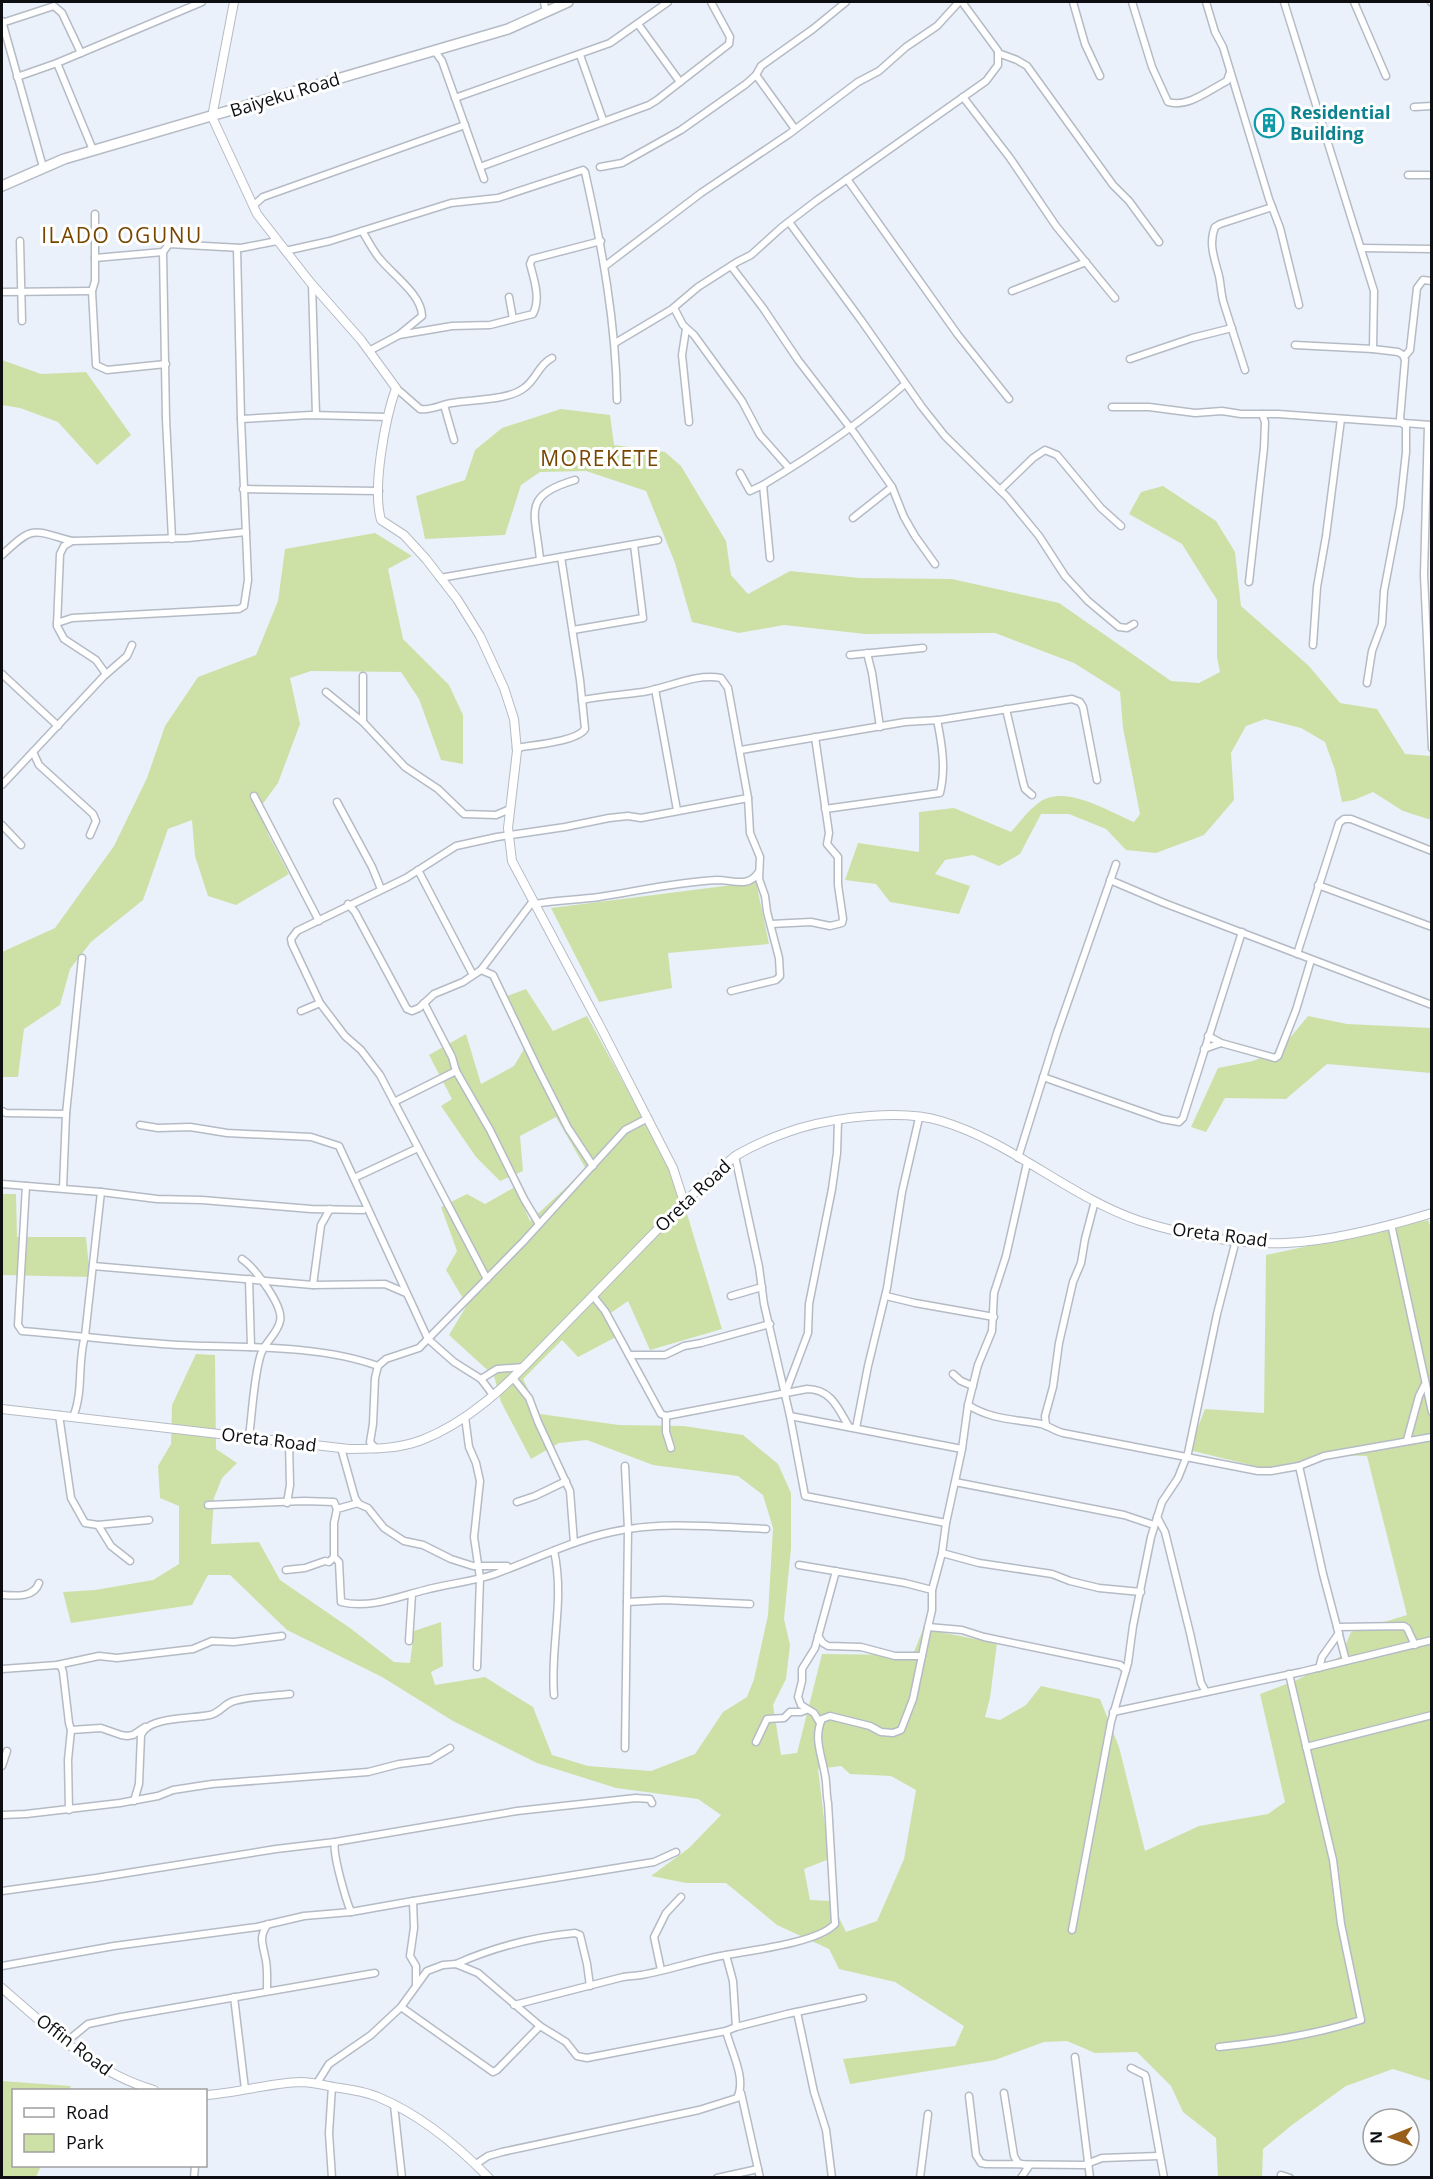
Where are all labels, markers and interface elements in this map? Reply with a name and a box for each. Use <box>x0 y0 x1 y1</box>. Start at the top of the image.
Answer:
street label: Baiyeku Road <box>227 66 342 122</box>
place label: Residential Building <box>1290 100 1391 145</box>
building icon: Residential Building <box>1253 107 1285 139</box>
district label: ILADO OGUNU <box>41 221 203 249</box>
district label: MOREKETE <box>540 444 660 472</box>
street label: Oreta Road <box>649 1154 735 1237</box>
street label: Oreta Road <box>1171 1216 1269 1252</box>
street label: Oreta Road <box>220 1421 318 1457</box>
street label: Offin Road <box>32 2008 117 2081</box>
legend <box>12 2089 207 2167</box>
text: Road <box>66 2100 109 2124</box>
north arrow <box>1361 2107 1421 2167</box>
text: Park <box>66 2130 104 2154</box>
text: N <box>1365 2131 1387 2144</box>

